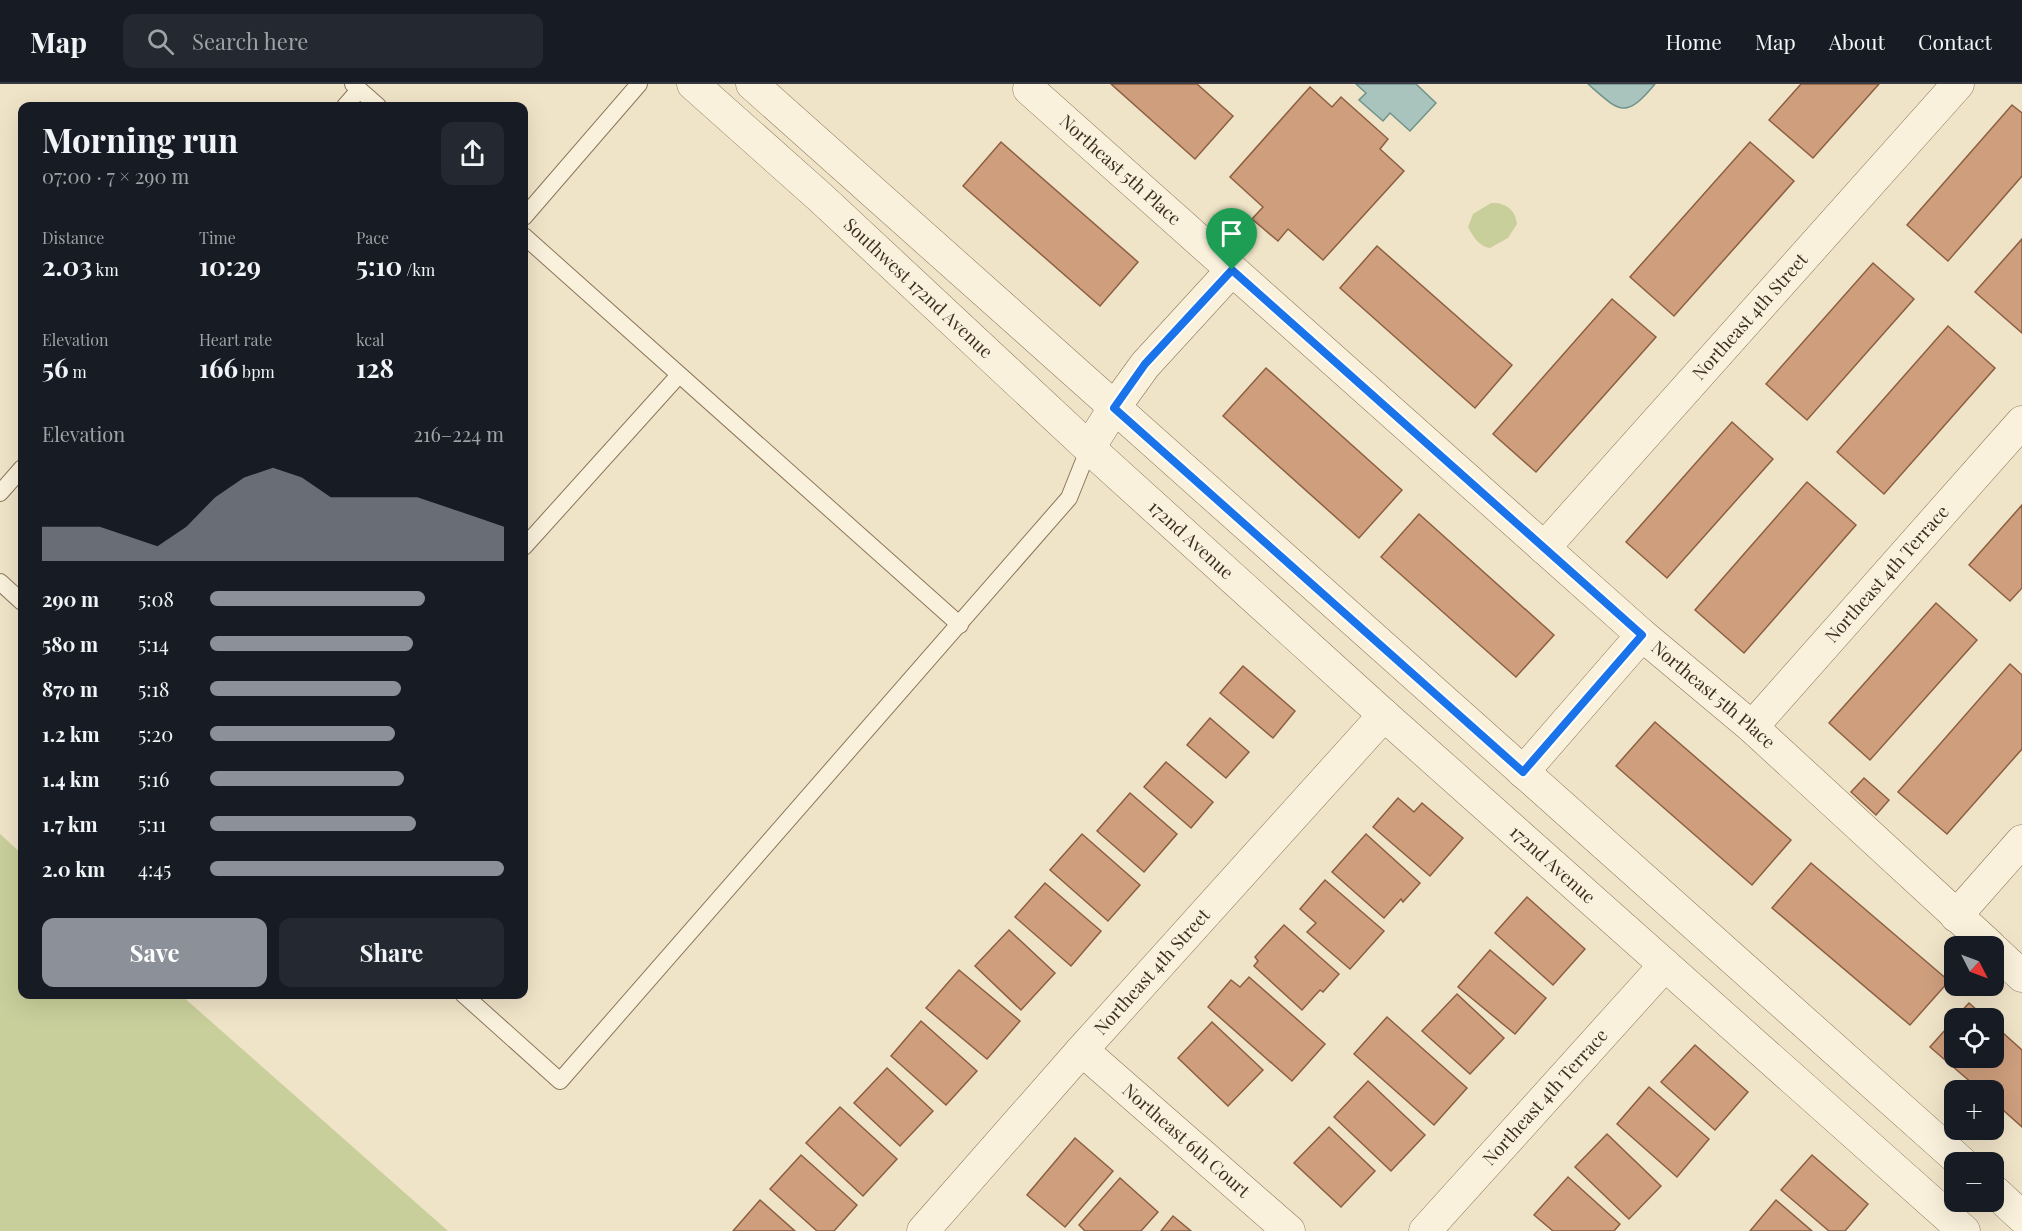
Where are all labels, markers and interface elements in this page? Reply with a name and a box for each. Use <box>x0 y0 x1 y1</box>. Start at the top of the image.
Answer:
search box <box>123 14 543 68</box>
text: Map <box>30 23 87 60</box>
icon: search <box>144 25 177 58</box>
text: Search here <box>192 26 308 56</box>
text: Home <box>1666 27 1722 55</box>
text: Map <box>1755 27 1796 55</box>
text: About <box>1829 27 1885 55</box>
text: Contact <box>1918 27 1992 55</box>
street label: Northeast 5th Place <box>1055 109 1187 230</box>
text: Morning run <box>42 117 238 161</box>
button: share <box>441 122 504 185</box>
text: 07:00 · 7 × 290 m <box>42 162 189 189</box>
pin <box>1206 208 1257 270</box>
street label: Southwest 172nd Avenue <box>839 212 998 363</box>
icon: arrive <box>1215 217 1248 250</box>
text: Distance <box>42 227 104 248</box>
text: Time <box>199 227 236 248</box>
text: Pace <box>356 227 389 248</box>
street label: Northeast 4th Street <box>1687 247 1813 385</box>
text: 2.03 <box>42 248 92 283</box>
text: 10:29 <box>199 248 261 283</box>
text: 5:10 <box>356 248 402 283</box>
text: km <box>92 259 119 280</box>
text: /km <box>402 259 435 280</box>
text: Elevation <box>42 329 109 350</box>
text: Heart rate <box>199 329 272 350</box>
text: kcal <box>356 329 385 350</box>
text: 56 <box>42 350 69 385</box>
text: 166 <box>199 350 238 385</box>
text: 128 <box>356 350 394 385</box>
text: m <box>69 361 87 382</box>
text: bpm <box>238 361 275 382</box>
text: Elevation <box>42 420 125 447</box>
text: 216–224 m <box>413 420 504 447</box>
street label: 172nd Avenue <box>1144 494 1239 584</box>
street label: Northeast 4th Terrace <box>1819 500 1954 647</box>
text: 290 m <box>42 585 99 612</box>
text: 5:08 <box>138 585 174 612</box>
text: 580 m <box>42 630 98 657</box>
text: 5:14 <box>138 630 169 657</box>
street label: Northeast 5th Place <box>1647 635 1781 754</box>
text: 870 m <box>42 675 98 702</box>
text: 5:18 <box>138 675 169 702</box>
text: 1.2 km <box>42 720 100 747</box>
text: 5:20 <box>138 720 173 747</box>
text: 1.4 km <box>42 765 100 792</box>
text: 5:16 <box>138 765 169 792</box>
text: 1.7 km <box>42 810 98 837</box>
text: 5:11 <box>138 810 166 837</box>
street label: 172nd Avenue <box>1505 819 1601 909</box>
text: 2.0 km <box>42 855 105 882</box>
text: 4:45 <box>138 855 171 882</box>
street label: Northeast 4th Street <box>1088 903 1215 1040</box>
button: Save <box>42 918 267 987</box>
button: Share <box>279 918 504 987</box>
north arrow <box>1944 936 2004 996</box>
map controls <box>1944 936 2004 1212</box>
button: locate <box>1944 1008 2004 1068</box>
street label: Northeast 4th Terrace <box>1477 1023 1613 1170</box>
street label: Northeast 6th Court <box>1118 1078 1256 1203</box>
button: + <box>1944 1080 2004 1140</box>
button: − <box>1944 1152 2004 1212</box>

